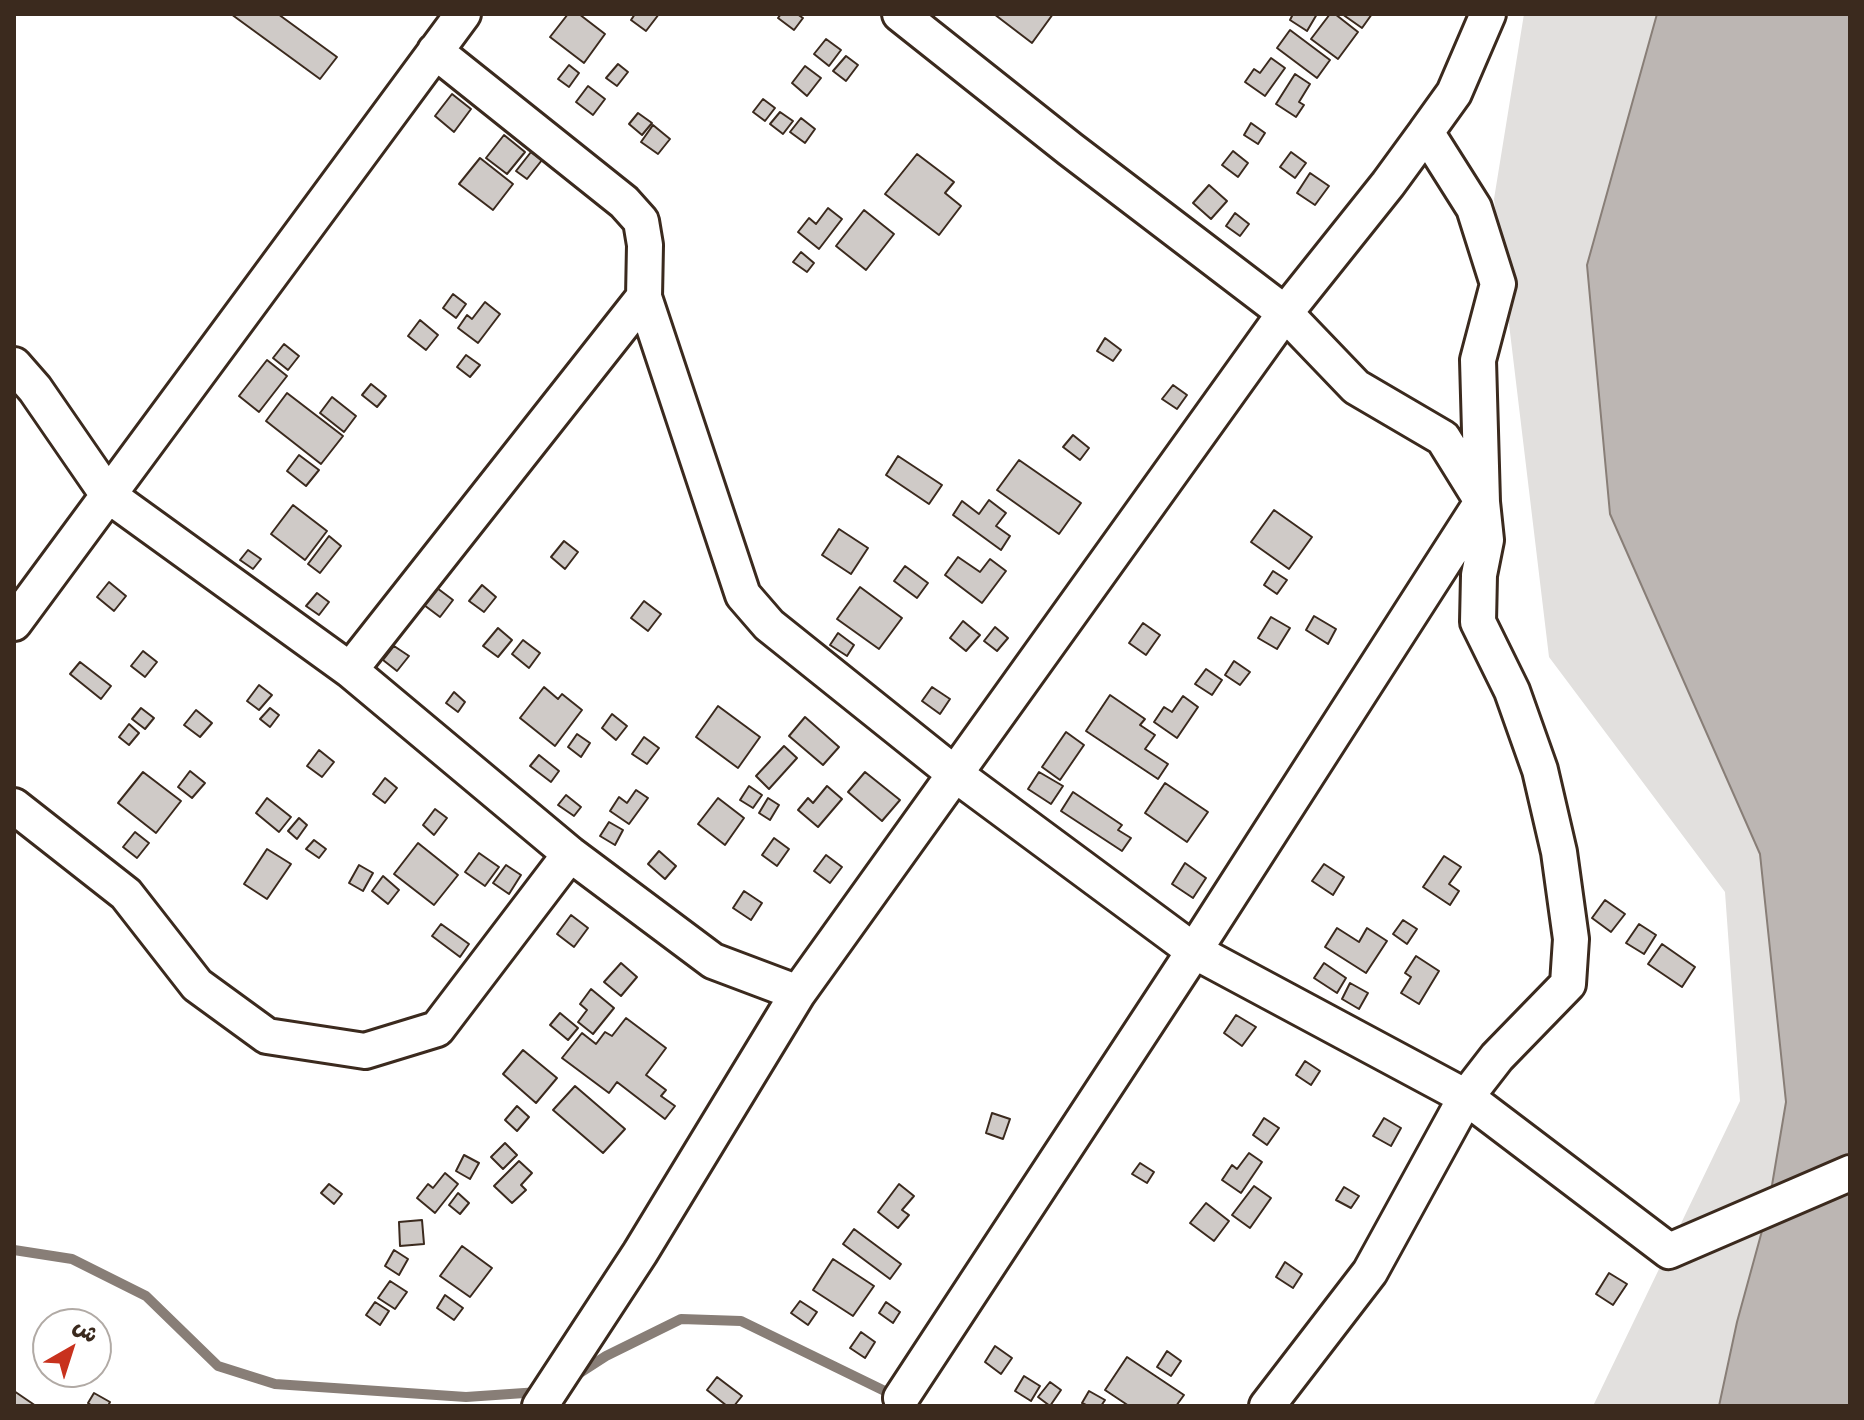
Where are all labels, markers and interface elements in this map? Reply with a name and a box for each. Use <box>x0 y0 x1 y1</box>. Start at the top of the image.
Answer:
north arrow <box>32 1308 112 1388</box>
text: ش <box>64 1308 108 1353</box>

